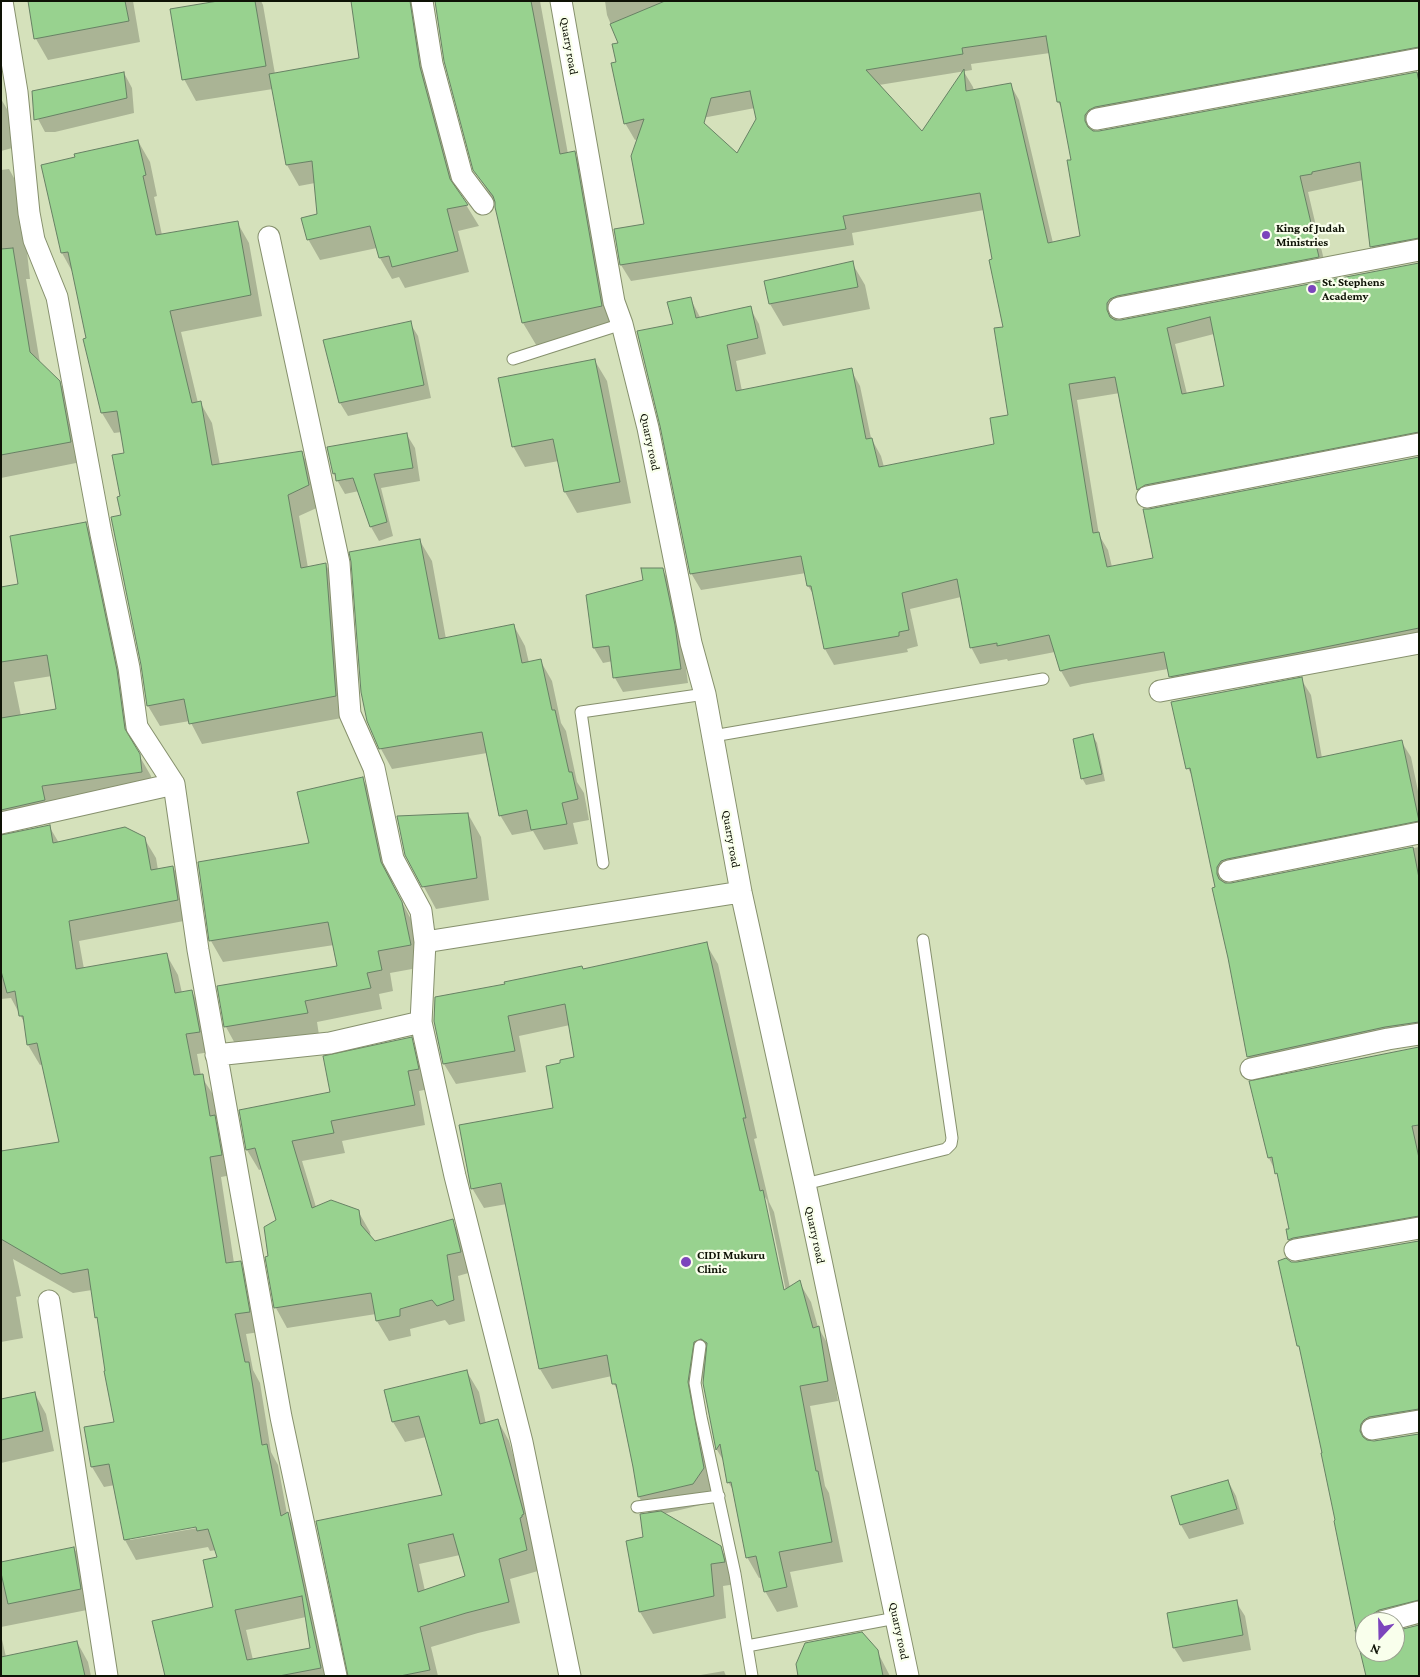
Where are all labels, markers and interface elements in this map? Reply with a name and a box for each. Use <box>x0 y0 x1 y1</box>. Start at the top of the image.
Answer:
street label: Quarry road <box>557 16 581 76</box>
place label: King of Judah Ministries <box>1276 221 1345 249</box>
marker: King of Judah Ministries <box>1260 229 1272 241</box>
place label: St. Stephens Academy <box>1322 275 1385 303</box>
marker: St. Stephens Academy <box>1306 283 1318 295</box>
street label: Quarry road <box>637 412 663 472</box>
street label: Quarry road <box>719 809 743 869</box>
street label: Quarry road <box>802 1205 828 1265</box>
place label: CIDI Mukuru Clinic <box>697 1248 765 1276</box>
marker: CIDI Mukuru Clinic <box>679 1255 693 1269</box>
street label: Quarry road <box>886 1601 912 1661</box>
north arrow <box>1355 1612 1405 1662</box>
text: N <box>1368 1641 1382 1659</box>

